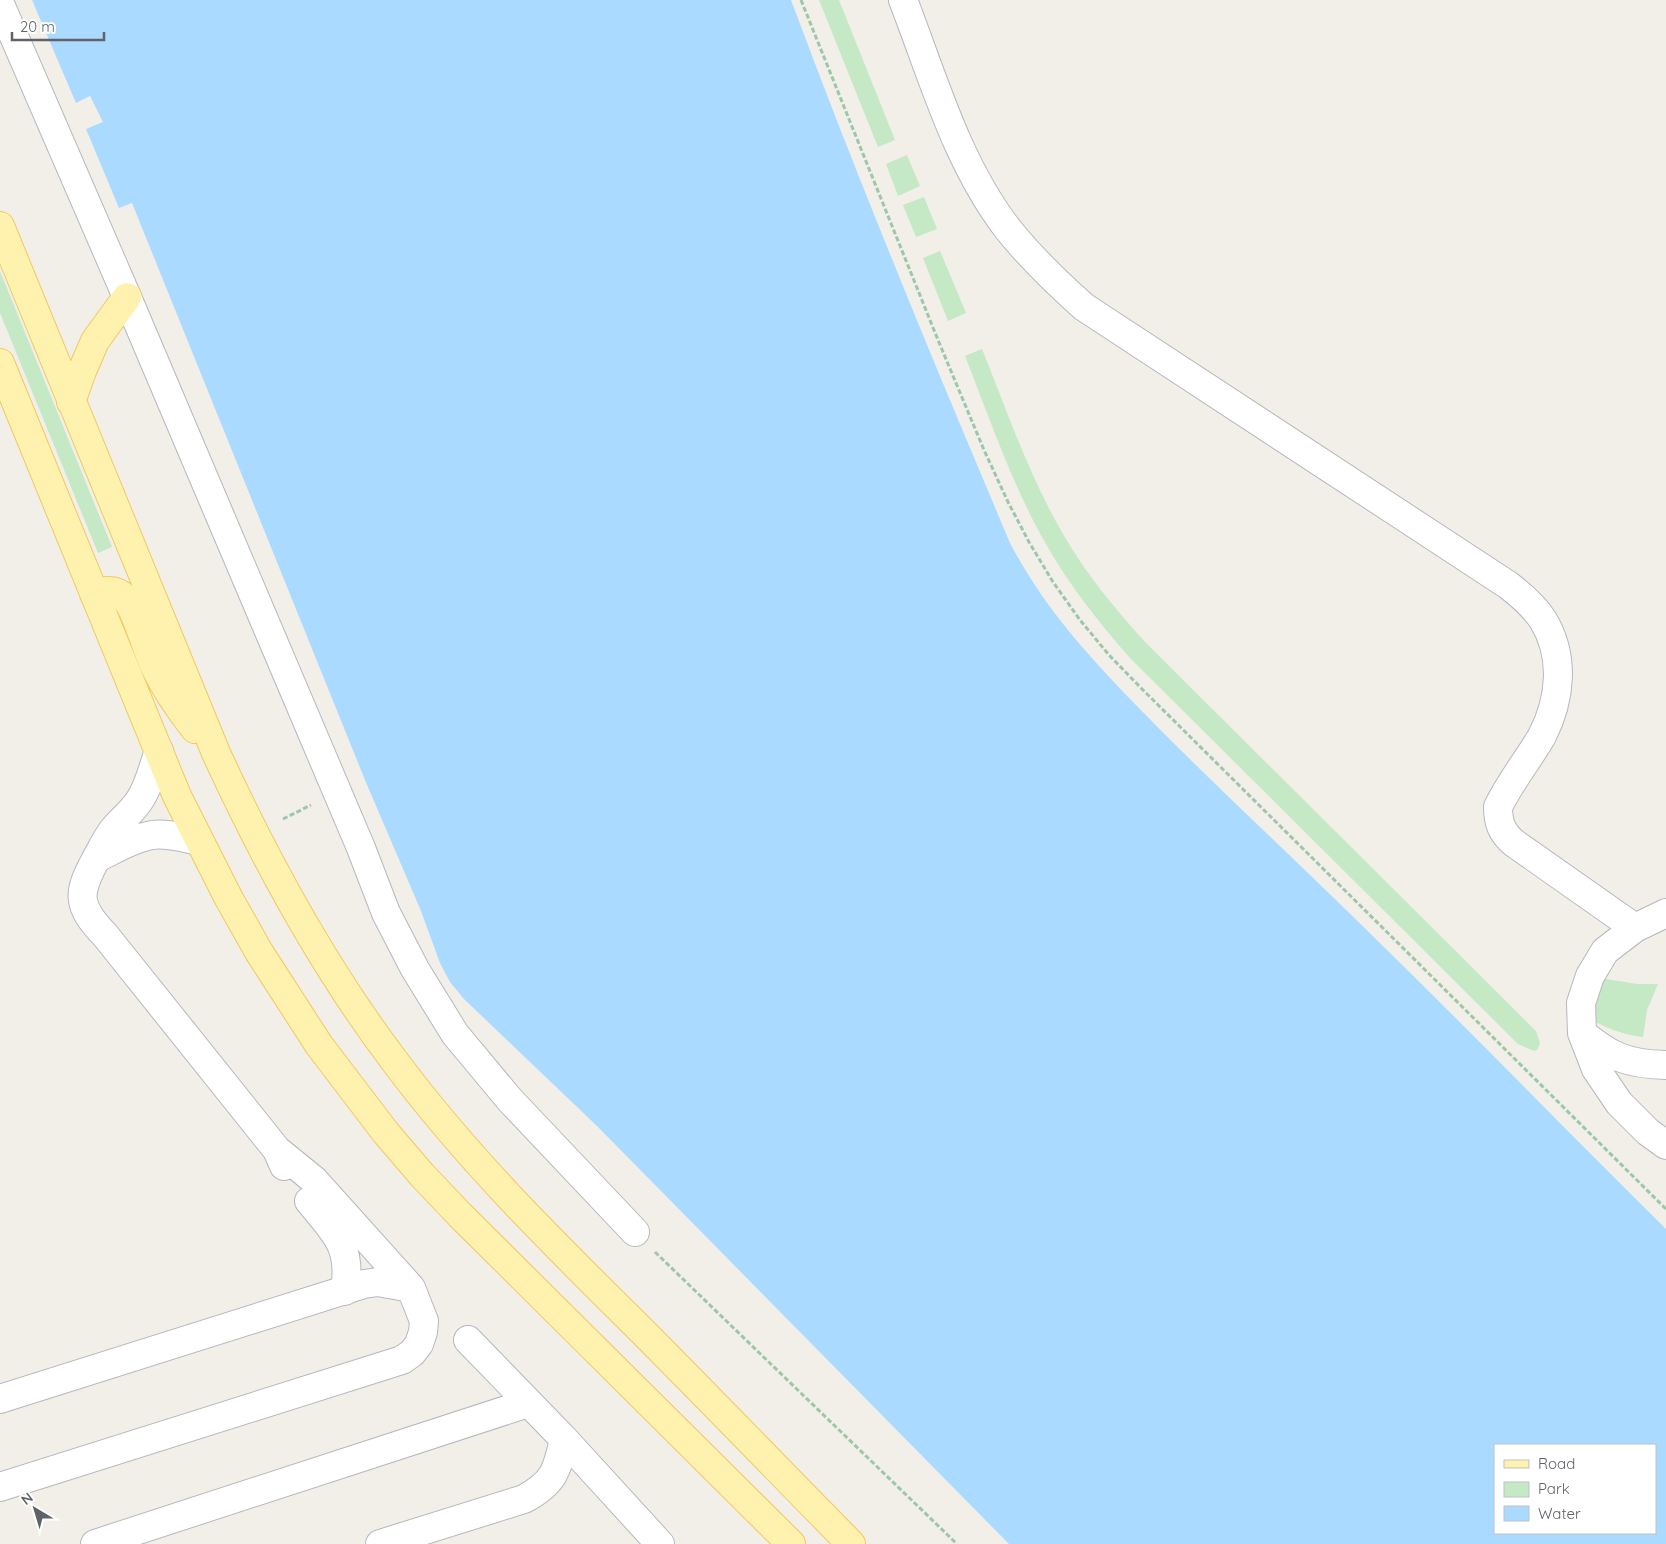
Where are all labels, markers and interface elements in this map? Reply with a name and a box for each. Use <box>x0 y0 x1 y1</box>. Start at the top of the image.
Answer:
scale bar <box>12 10 105 42</box>
text: 20 m <box>20 17 55 36</box>
legend <box>1494 1444 1656 1534</box>
text: Road <box>1538 1454 1575 1473</box>
text: Park <box>1538 1479 1570 1498</box>
north arrow <box>10 1484 60 1534</box>
text: N <box>17 1488 37 1509</box>
text: Water <box>1538 1504 1581 1523</box>

